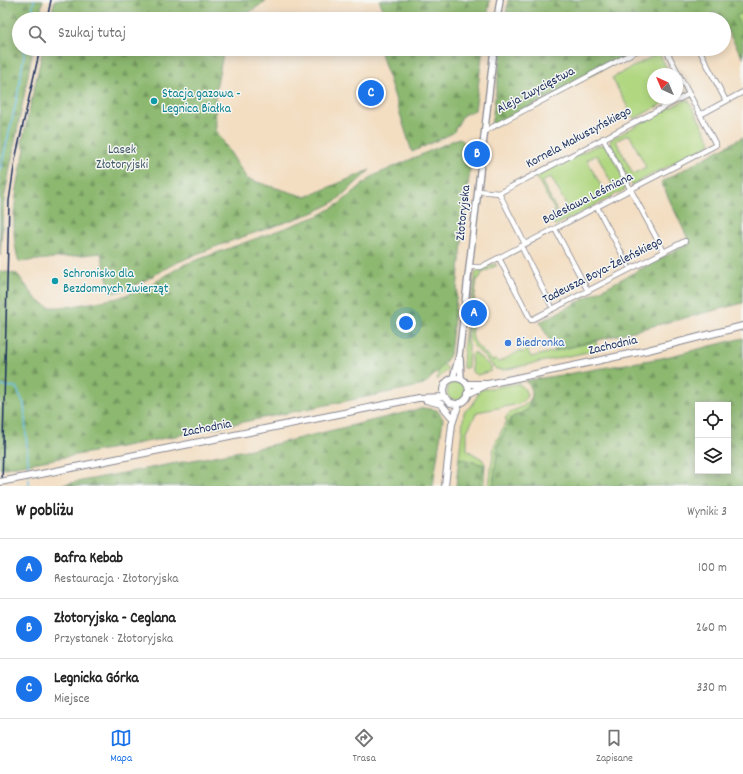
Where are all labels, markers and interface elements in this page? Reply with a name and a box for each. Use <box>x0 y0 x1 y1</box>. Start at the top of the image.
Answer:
search box <box>12 12 731 56</box>
icon: search <box>26 23 48 45</box>
text: Szukaj tutaj <box>58 23 126 45</box>
street label: Aleja Zwycięstwa <box>494 62 579 120</box>
north arrow <box>647 68 683 104</box>
pin: C <box>358 78 384 108</box>
place label: Stacja gazowa - Legnica Białka <box>162 85 241 119</box>
marker: Stacja gazowa - Legnica Białka <box>149 96 159 106</box>
street label: Kornela Makuszyńskiego <box>523 102 635 174</box>
pin: B <box>464 139 490 169</box>
park label: Lasek Złotoryjski <box>96 141 149 175</box>
street label: Bolesława Leśmiana <box>539 168 637 230</box>
street label: Złotoryjska <box>452 183 476 242</box>
street label: Tadeusza Boya-Żeleńskiego <box>540 232 667 310</box>
place label: Schronisko dla Bezdomnych Zwierząt <box>63 265 169 299</box>
marker: Schronisko dla Bezdomnych Zwierząt <box>50 276 60 286</box>
pin: A <box>461 298 487 328</box>
your location <box>396 313 416 333</box>
street label: Zachodnia <box>587 331 640 361</box>
place label: Biedronka <box>516 334 565 353</box>
marker: Biedronka <box>503 338 513 348</box>
map controls <box>695 402 731 474</box>
button: locate <box>695 402 731 438</box>
street label: Zachodnia <box>181 415 234 443</box>
button: layers <box>695 438 731 474</box>
text: W pobliżu <box>16 500 73 524</box>
text: Wyniki: 3 <box>687 503 727 522</box>
text: Bafra Kebab <box>54 548 123 570</box>
text: A <box>25 559 33 578</box>
text: 100 m <box>698 559 727 578</box>
text: Restauracja · Złotoryjska <box>54 570 178 589</box>
text: Złotoryjska - Ceglana <box>54 608 176 630</box>
text: B <box>26 619 32 638</box>
text: 260 m <box>696 619 727 638</box>
text: Przystanek · Złotoryjska <box>54 630 173 649</box>
text: Legnicka Górka <box>54 668 139 690</box>
text: C <box>26 679 32 698</box>
text: 330 m <box>696 679 727 698</box>
text: Miejsce <box>54 690 90 709</box>
tab: Mapa <box>110 727 132 767</box>
tab: Trasa <box>352 727 376 767</box>
tab: Zapisane <box>596 727 633 767</box>

